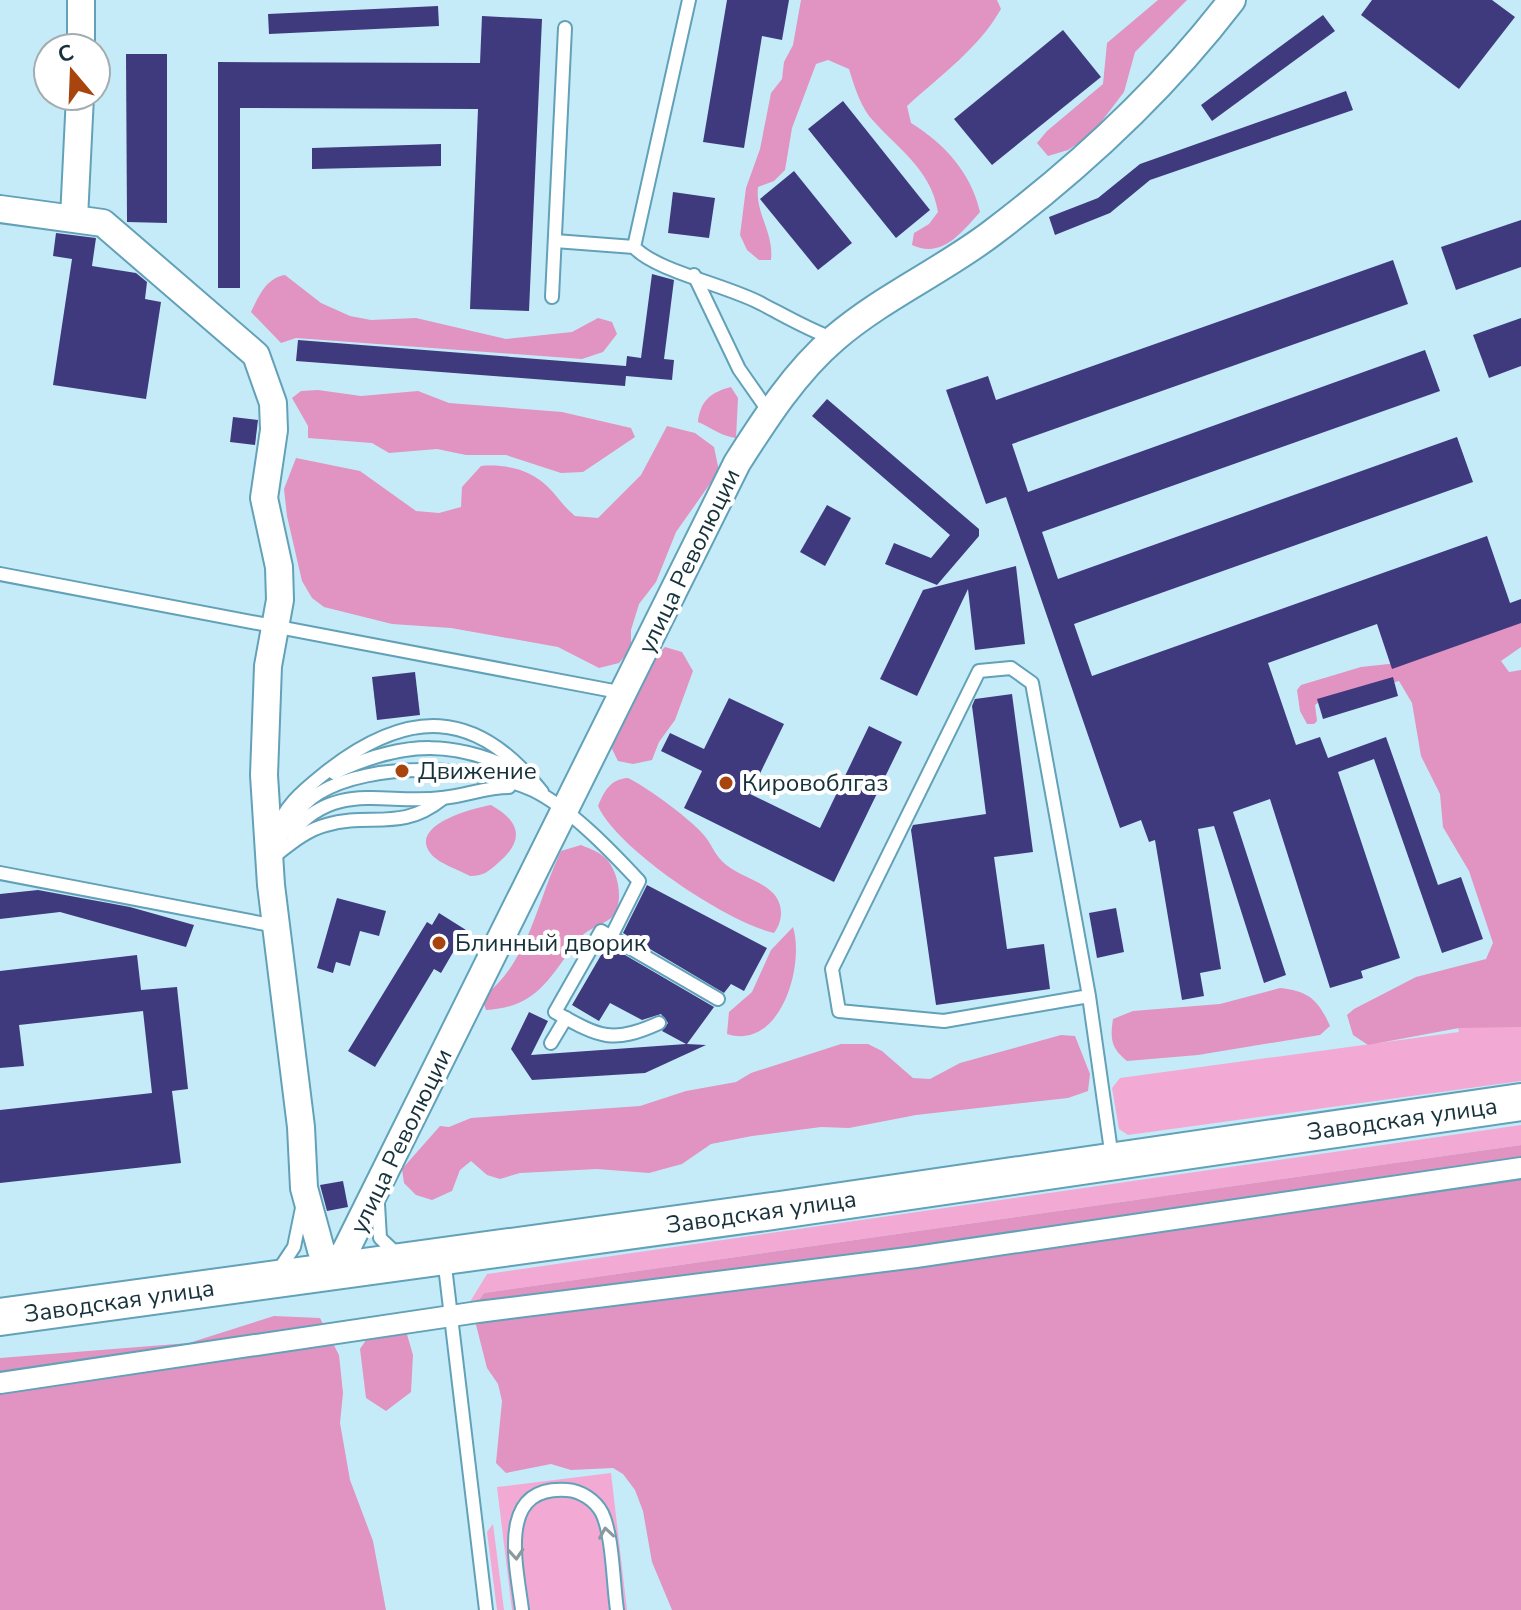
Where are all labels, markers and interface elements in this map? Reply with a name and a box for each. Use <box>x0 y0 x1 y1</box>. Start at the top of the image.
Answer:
north arrow <box>32 32 112 112</box>
text: С <box>54 37 78 71</box>
street label: улица Революции <box>630 463 748 659</box>
place label: Движение <box>418 755 537 787</box>
marker: Движение <box>393 762 411 780</box>
place label: Кировоблгаз <box>742 767 888 799</box>
marker: Кировоблгаз <box>717 774 735 792</box>
place label: Блинный дворик <box>455 927 647 959</box>
marker: Блинный дворик <box>430 934 448 952</box>
street label: улица Революции <box>342 1043 460 1239</box>
street label: Заводская улица <box>1305 1090 1499 1148</box>
street label: Заводская улица <box>664 1183 858 1241</box>
street label: Заводская улица <box>22 1272 216 1330</box>
one-way arrow <box>598 1526 615 1540</box>
one-way arrow <box>507 1548 524 1561</box>

